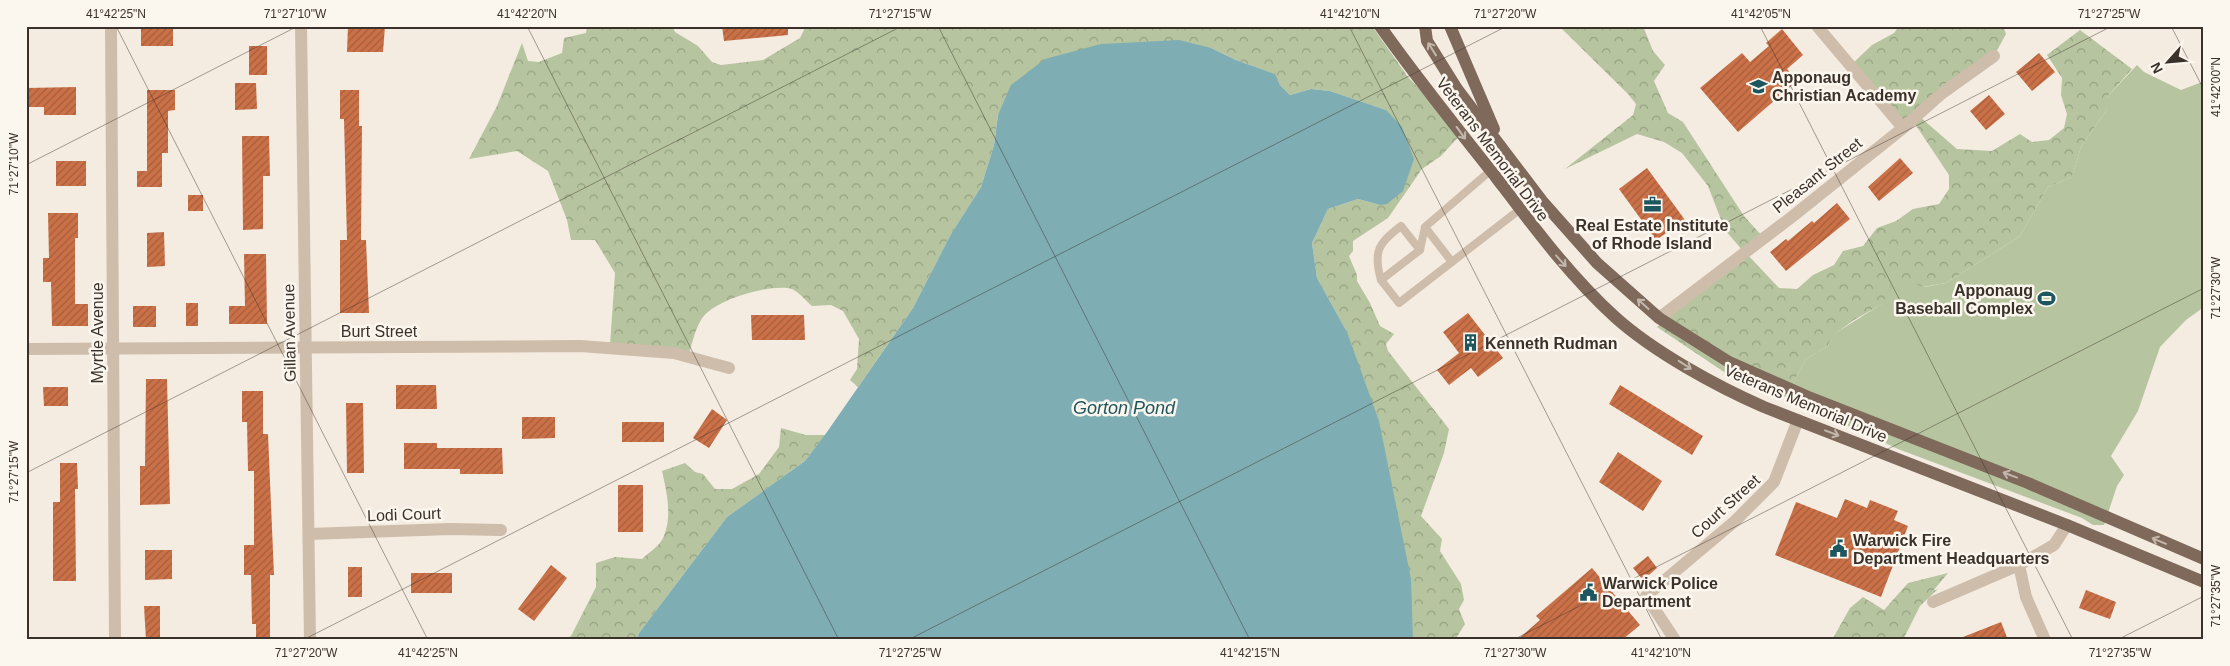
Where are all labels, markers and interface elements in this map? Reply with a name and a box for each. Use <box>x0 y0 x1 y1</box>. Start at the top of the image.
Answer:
text: 41°42'25"N <box>86 7 146 21</box>
text: 71°27'10"W <box>264 7 327 21</box>
text: 41°42'20"N <box>497 7 557 21</box>
text: 71°27'15"W <box>869 7 932 21</box>
text: 41°42'10"N <box>1320 7 1380 21</box>
text: 71°27'20"W <box>1474 7 1537 21</box>
text: 41°42'05"N <box>1731 7 1791 21</box>
text: 71°27'25"W <box>2078 7 2141 21</box>
north arrow <box>2142 38 2192 88</box>
one-way arrow <box>1427 42 1437 56</box>
text: 41°42'00"N <box>2209 57 2223 117</box>
text: N <box>2147 60 2166 76</box>
place label: Apponaug Christian Academy <box>1772 69 1916 104</box>
street label: Veterans Memorial Drive <box>1433 74 1552 224</box>
school or university icon: Apponaug Christian Academy <box>1748 76 1768 96</box>
one-way arrow <box>1456 126 1466 140</box>
text: 71°27'10"W <box>7 132 21 195</box>
street label: Pleasant Street <box>1769 134 1866 216</box>
office icon: Real Estate Institute of Rhode Island <box>1642 194 1662 214</box>
place label: Real Estate Institute of Rhode Island <box>1576 217 1729 252</box>
one-way arrow <box>1555 254 1567 267</box>
text: 71°27'30"W <box>2209 256 2223 319</box>
street label: Myrtle Avenue <box>89 282 106 384</box>
place label: Apponaug Baseball Complex <box>1895 282 2033 317</box>
street label: Gillan Avenue <box>280 284 299 382</box>
sports icon: Apponaug Baseball Complex <box>2037 289 2057 309</box>
one-way arrow <box>1636 298 1649 310</box>
street label: Burt Street <box>341 323 418 340</box>
building icon: Kenneth Rudman <box>1461 333 1481 353</box>
place label: Kenneth Rudman <box>1485 335 1617 352</box>
one-way arrow <box>1677 360 1691 370</box>
street label: Veterans Memorial Drive <box>1722 361 1890 446</box>
water label: Gorton Pond <box>1073 398 1176 418</box>
one-way arrow <box>1823 429 1839 438</box>
text: 71°27'15"W <box>7 440 21 503</box>
one-way arrow <box>2003 470 2018 480</box>
street label: Court Street <box>1688 471 1763 542</box>
street label: Lodi Court <box>367 505 442 524</box>
place label: Warwick Fire Department Headquarters <box>1853 532 2050 567</box>
one-way arrow <box>2152 535 2167 545</box>
public building icon: Warwick Fire Department Headquarters <box>1829 539 1849 559</box>
text: 71°27'35"W <box>2209 564 2223 627</box>
place label: Warwick Police Department <box>1602 575 1718 610</box>
public building icon: Warwick Police Department <box>1578 582 1598 602</box>
text: 71°27'20"W <box>275 646 338 660</box>
text: 41°42'25"N <box>398 646 458 660</box>
text: 71°27'25"W <box>879 646 942 660</box>
text: 41°42'15"N <box>1220 646 1280 660</box>
text: 71°27'30"W <box>1484 646 1547 660</box>
text: 41°42'10"N <box>1631 646 1691 660</box>
text: 71°27'35"W <box>2089 646 2152 660</box>

